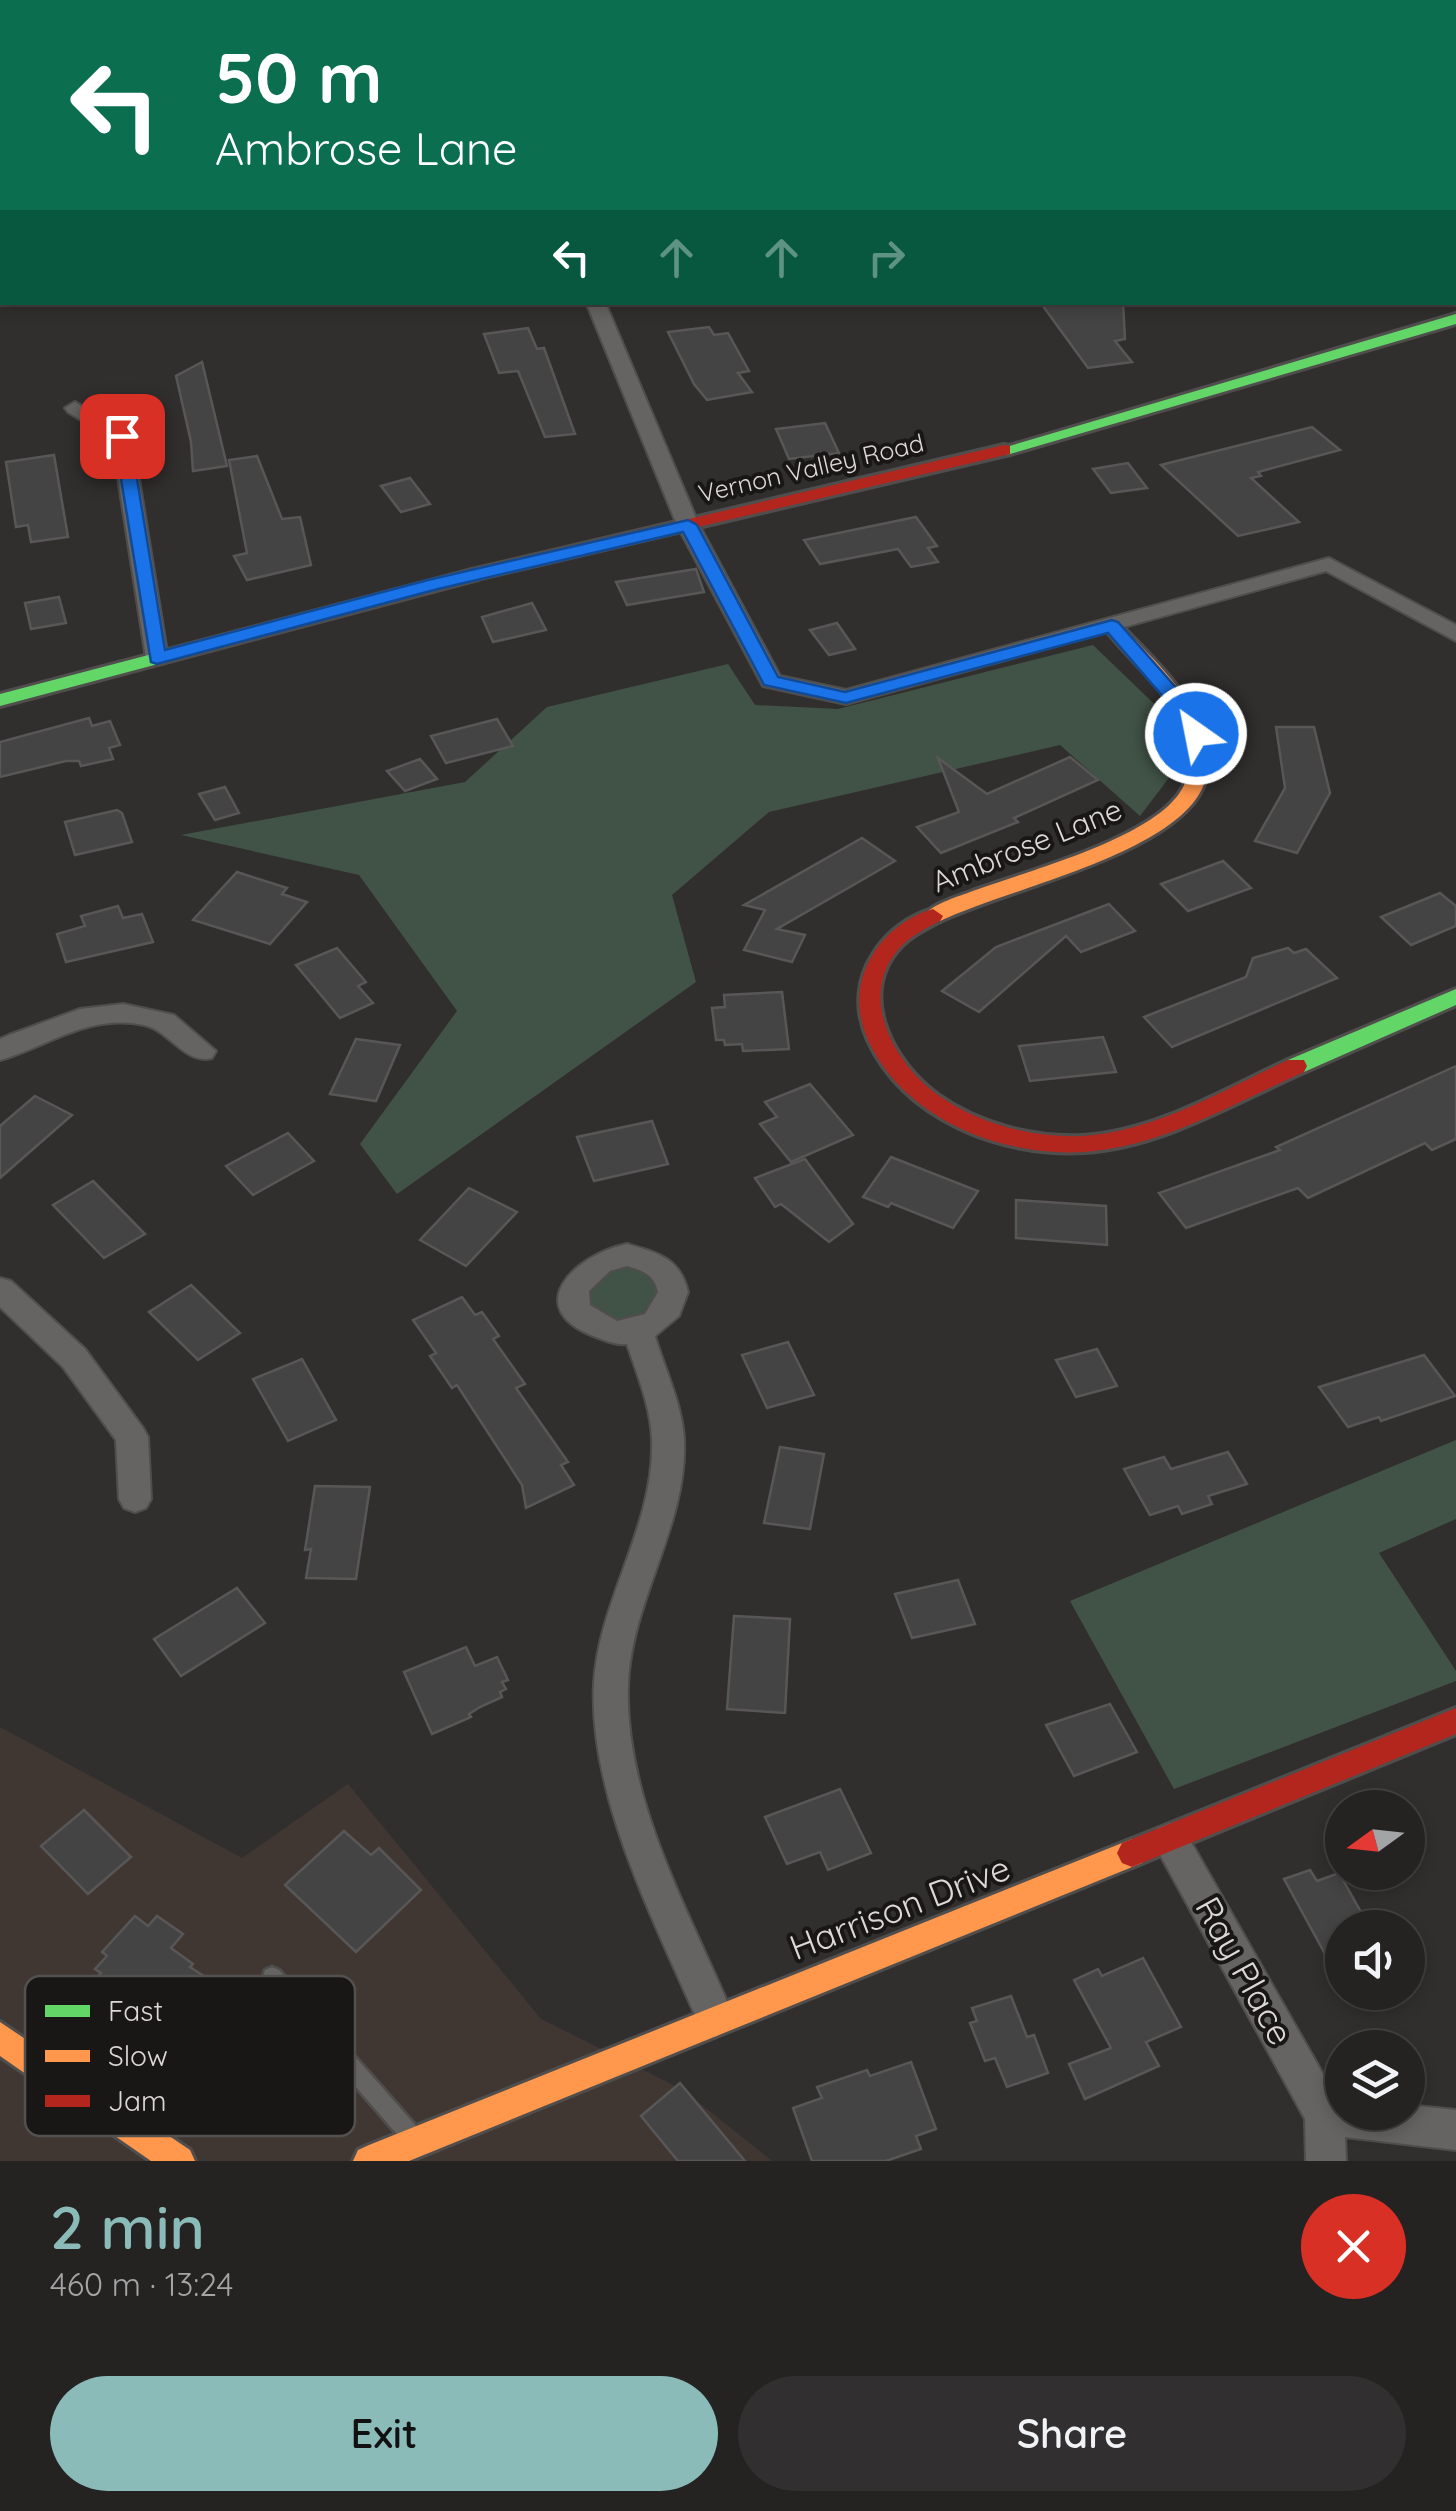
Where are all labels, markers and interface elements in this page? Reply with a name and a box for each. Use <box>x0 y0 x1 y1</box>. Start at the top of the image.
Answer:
text: 50 m <box>215 33 382 121</box>
icon: left <box>50 40 180 170</box>
text: Ambrose Lane <box>215 120 517 176</box>
icon: left <box>544 230 599 285</box>
icon: ahead <box>649 230 704 285</box>
icon: ahead <box>754 230 809 285</box>
icon: right <box>859 230 914 285</box>
pin <box>80 394 165 479</box>
icon: arrive <box>95 409 150 464</box>
street label: Vernon Valley Road <box>695 426 927 509</box>
position arrow <box>1144 682 1248 786</box>
street label: Ambrose Lane <box>926 790 1127 900</box>
north arrow <box>1325 1790 1425 1890</box>
map controls <box>1325 1790 1425 2130</box>
street label: Harrison Drive <box>783 1845 1016 1969</box>
street label: Ray Place <box>1186 1889 1303 2052</box>
button: sound <box>1325 1910 1425 2010</box>
legend <box>25 1976 355 2136</box>
text: Fast <box>108 1993 163 2028</box>
button: layers <box>1325 2030 1425 2130</box>
text: Slow <box>108 2038 168 2073</box>
text: Jam <box>108 2083 167 2118</box>
text: 2 min <box>50 2189 205 2264</box>
button: close <box>1301 2194 1406 2299</box>
text: 460 m · 13:24 <box>50 2264 233 2304</box>
button: Exit <box>50 2376 718 2491</box>
button: Share <box>738 2376 1406 2491</box>

